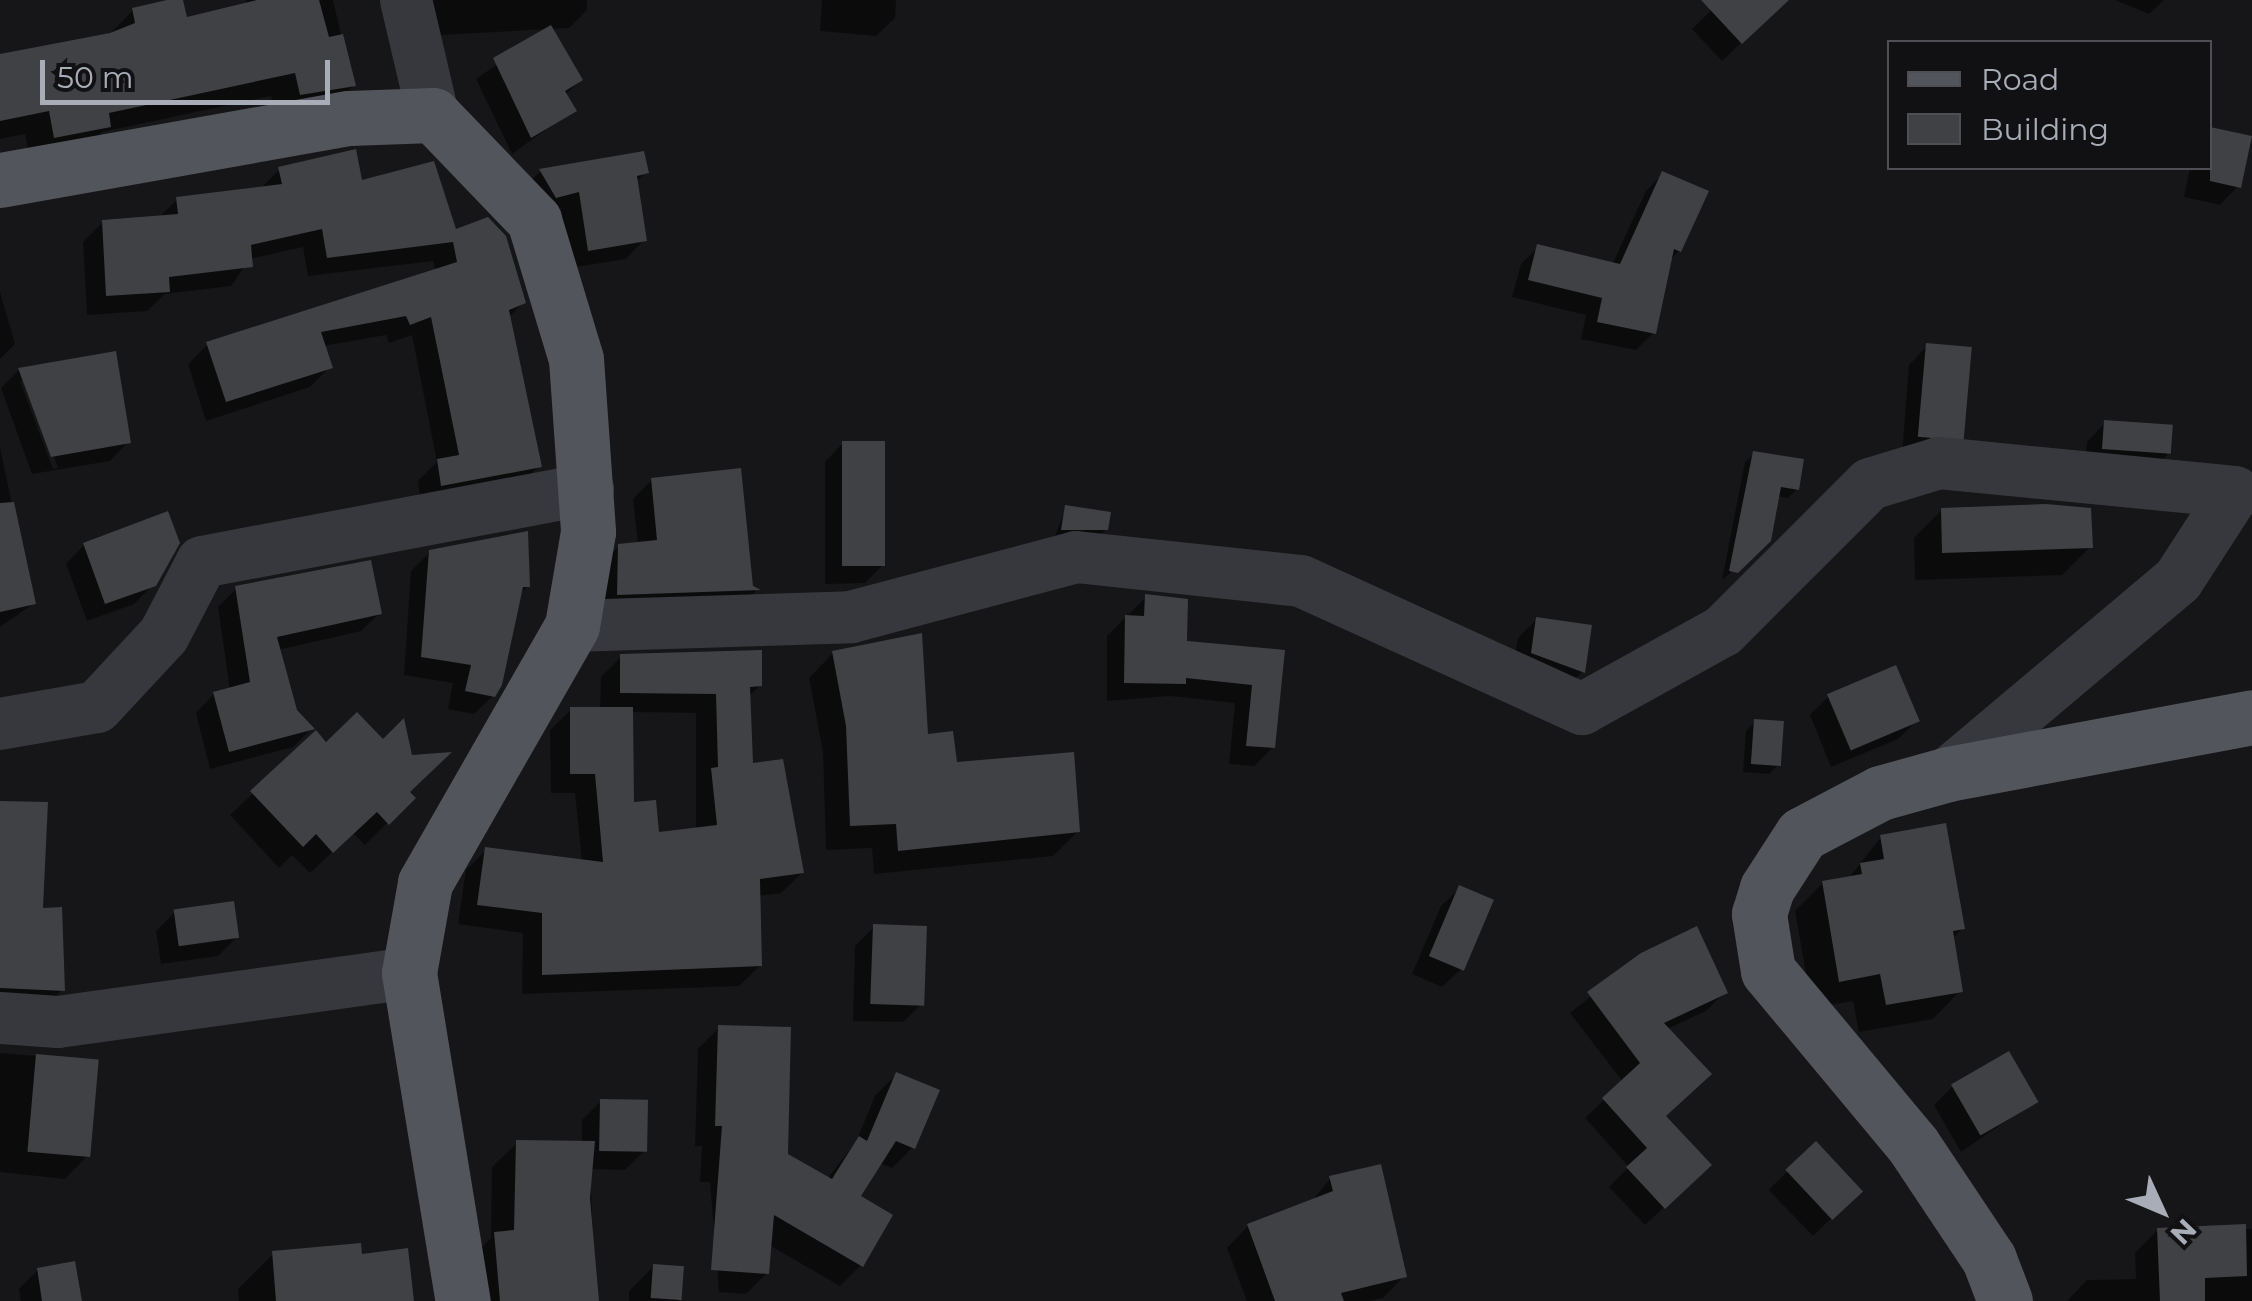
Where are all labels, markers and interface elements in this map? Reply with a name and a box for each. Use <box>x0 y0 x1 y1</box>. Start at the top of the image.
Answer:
scale bar <box>45 40 335 102</box>
legend <box>1887 40 2212 170</box>
text: 50 m <box>57 59 134 96</box>
text: Road <box>1981 61 2059 98</box>
text: Building <box>1981 111 2109 148</box>
north arrow <box>2112 1161 2212 1261</box>
text: N <box>2163 1212 2204 1252</box>

